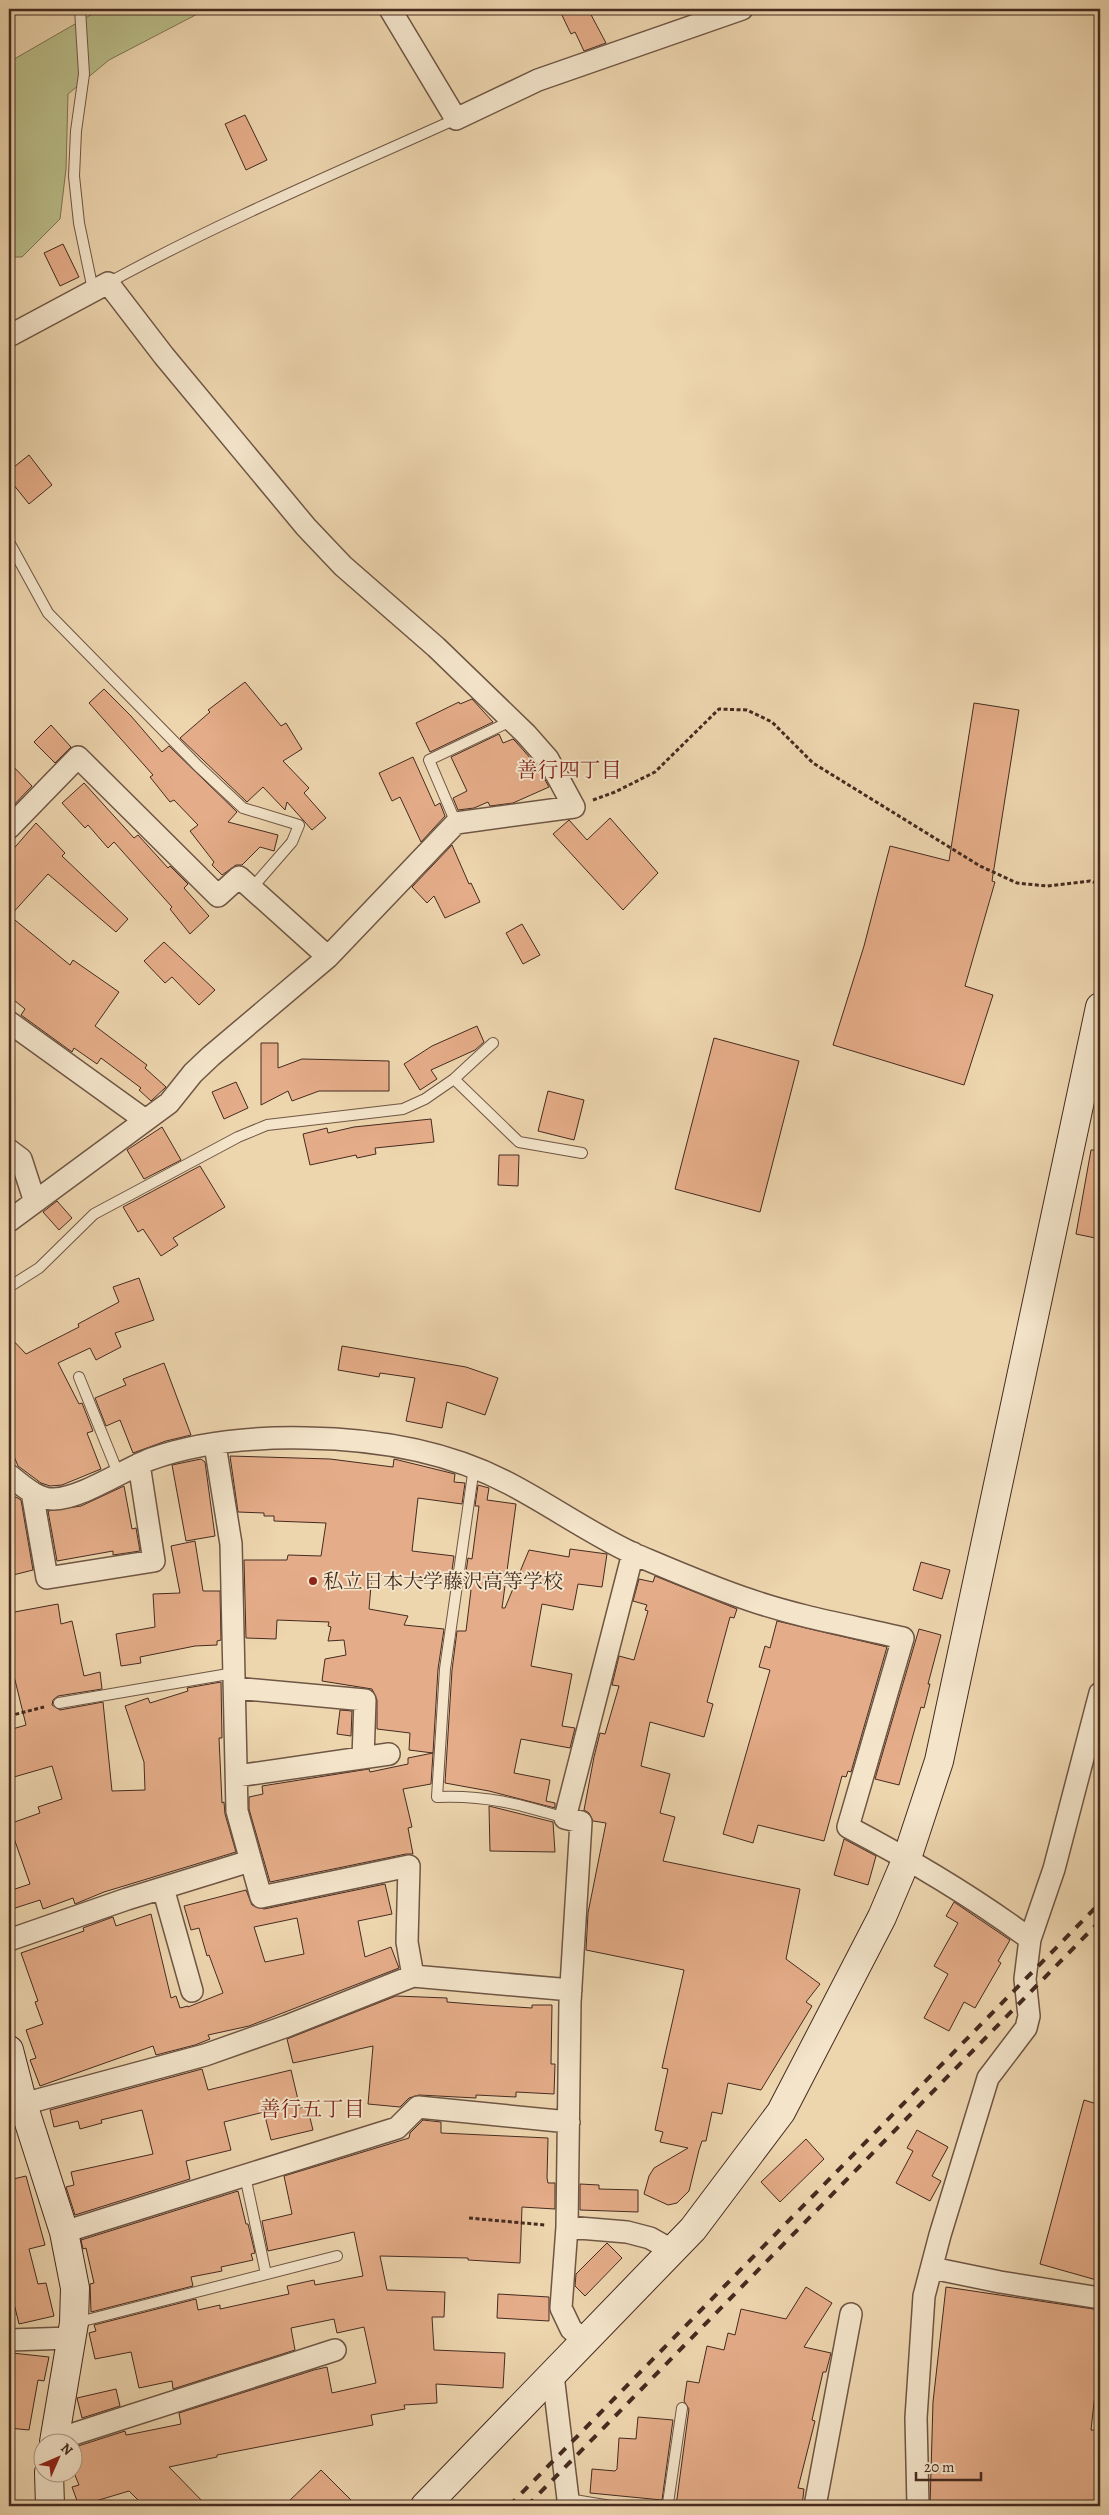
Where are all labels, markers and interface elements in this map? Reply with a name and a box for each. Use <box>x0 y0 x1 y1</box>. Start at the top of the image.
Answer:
district label: 善行四丁目 <box>517 756 622 784</box>
place label: 私立日本大学藤沢高等学校 <box>323 1568 563 1595</box>
marker: 私立日本大学藤沢高等学校 <box>307 1575 319 1587</box>
district label: 善行五丁目 <box>260 2095 365 2123</box>
north arrow <box>32 2432 82 2482</box>
text: N <box>57 2439 77 2459</box>
scale bar <box>916 2450 982 2482</box>
text: 20 m <box>924 2457 955 2477</box>

